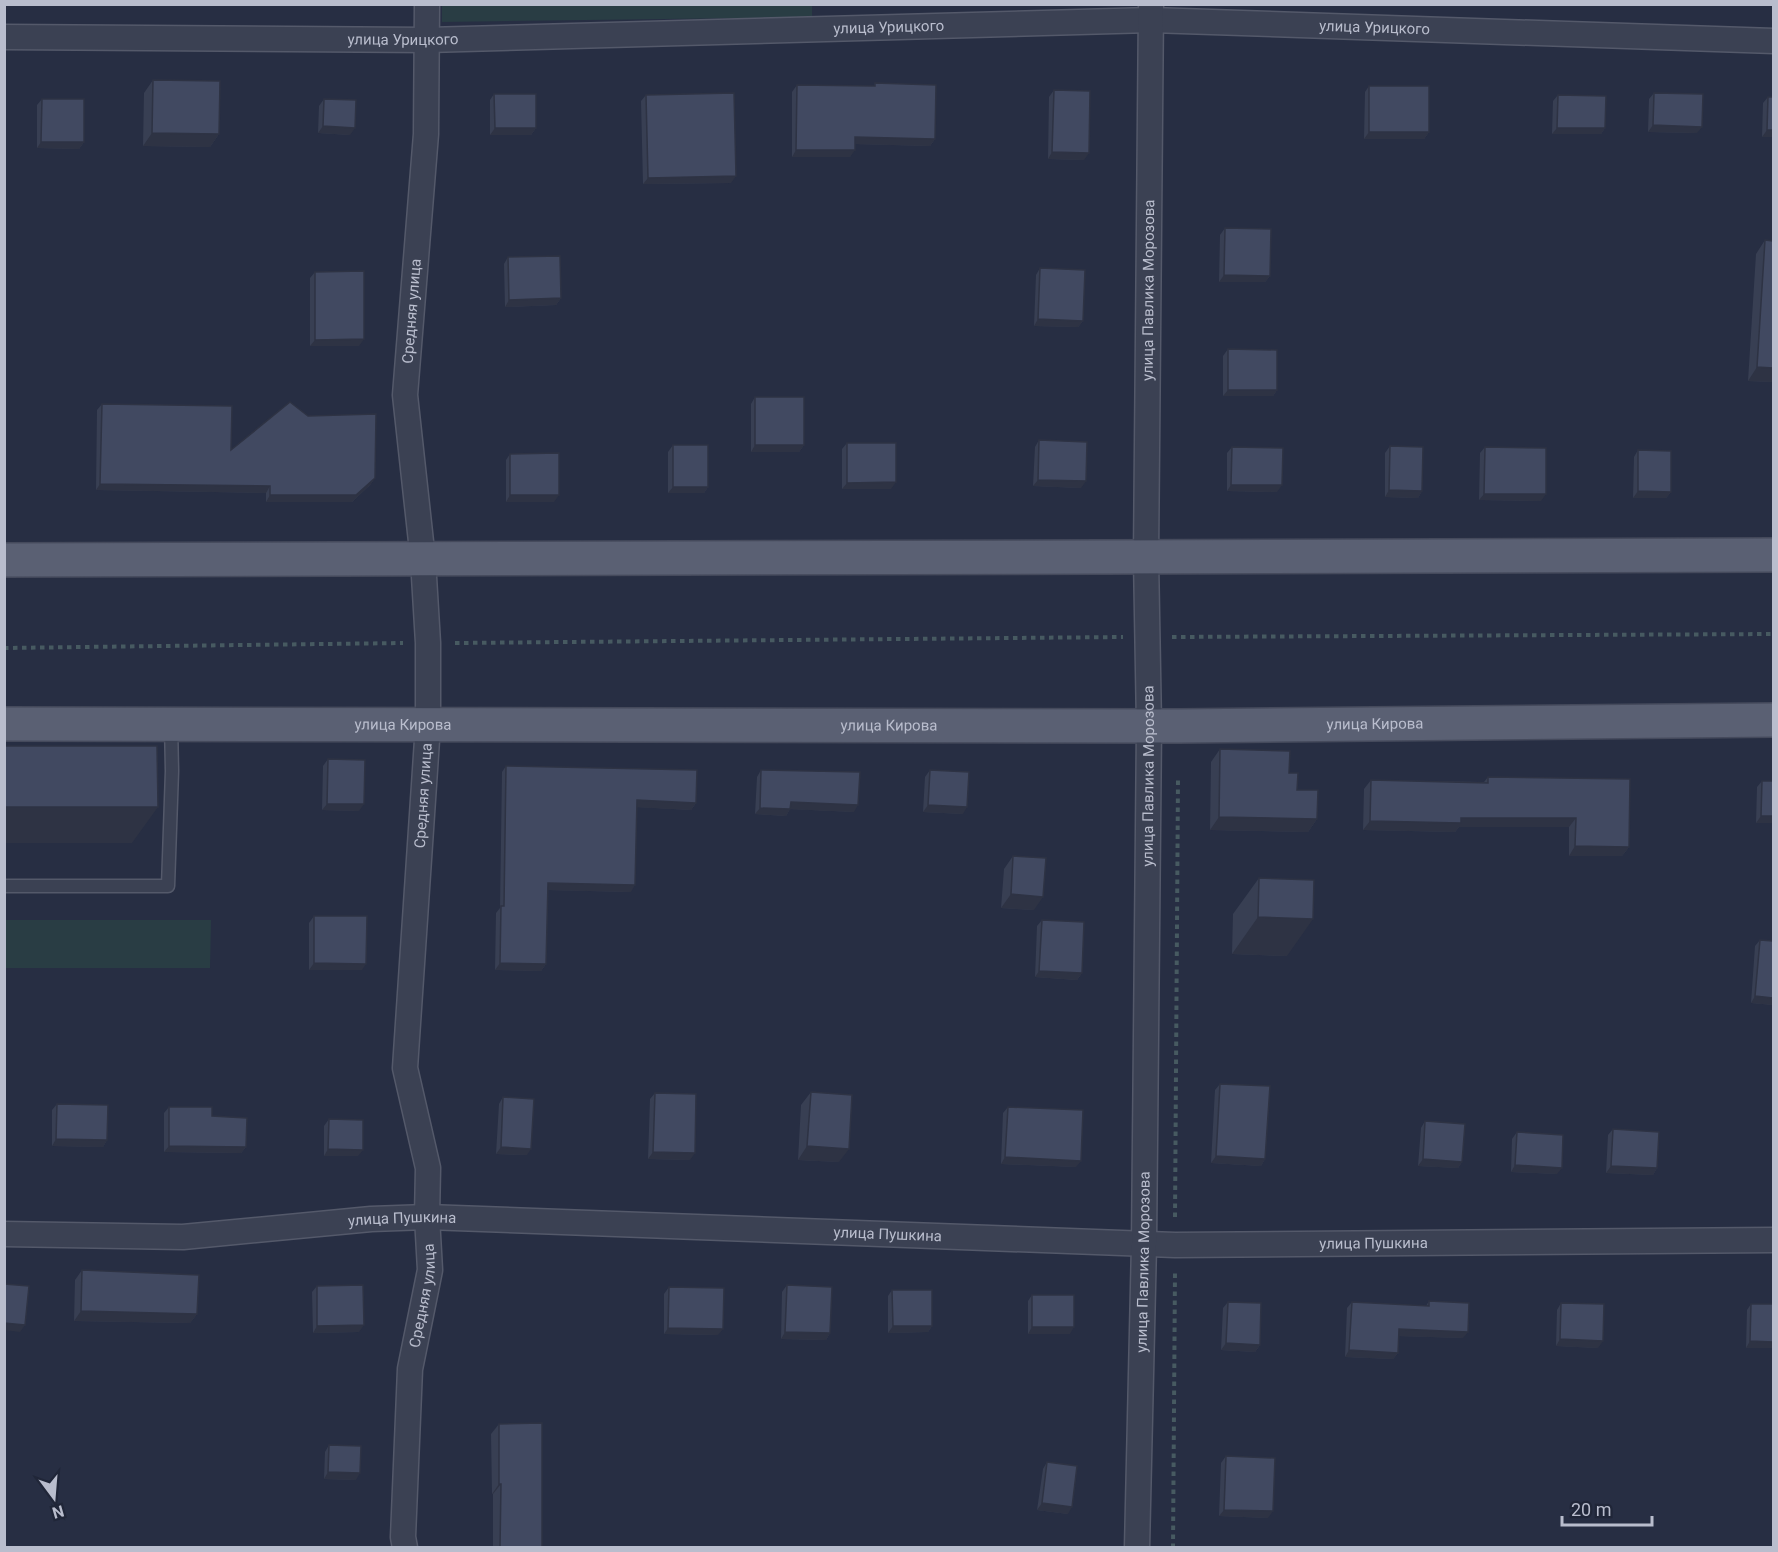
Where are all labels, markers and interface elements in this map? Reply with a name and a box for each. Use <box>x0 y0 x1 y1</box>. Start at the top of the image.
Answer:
street label: улица Урицкого <box>833 17 944 38</box>
street label: улица Урицкого <box>1319 17 1430 38</box>
street label: улица Урицкого <box>347 30 459 49</box>
street label: улица Павлика Морозова <box>1139 199 1158 381</box>
street label: Средняя улица <box>399 258 425 364</box>
street label: улица Павлика Морозова <box>1139 685 1158 867</box>
street label: улица Кирова <box>1326 715 1424 734</box>
street label: улица Кирова <box>355 716 451 734</box>
street label: улица Кирова <box>841 716 937 735</box>
street label: Средняя улица <box>411 743 436 849</box>
street label: улица Павлика Морозова <box>1132 1171 1154 1353</box>
street label: улица Пушкина <box>347 1208 457 1230</box>
street label: улица Пушкина <box>833 1223 942 1245</box>
street label: улица Пушкина <box>1319 1234 1428 1253</box>
street label: Средняя улица <box>406 1243 439 1349</box>
north arrow <box>24 1468 84 1528</box>
scale bar <box>1562 1489 1652 1527</box>
text: 20 m <box>1571 1499 1611 1520</box>
text: N <box>50 1501 66 1523</box>

